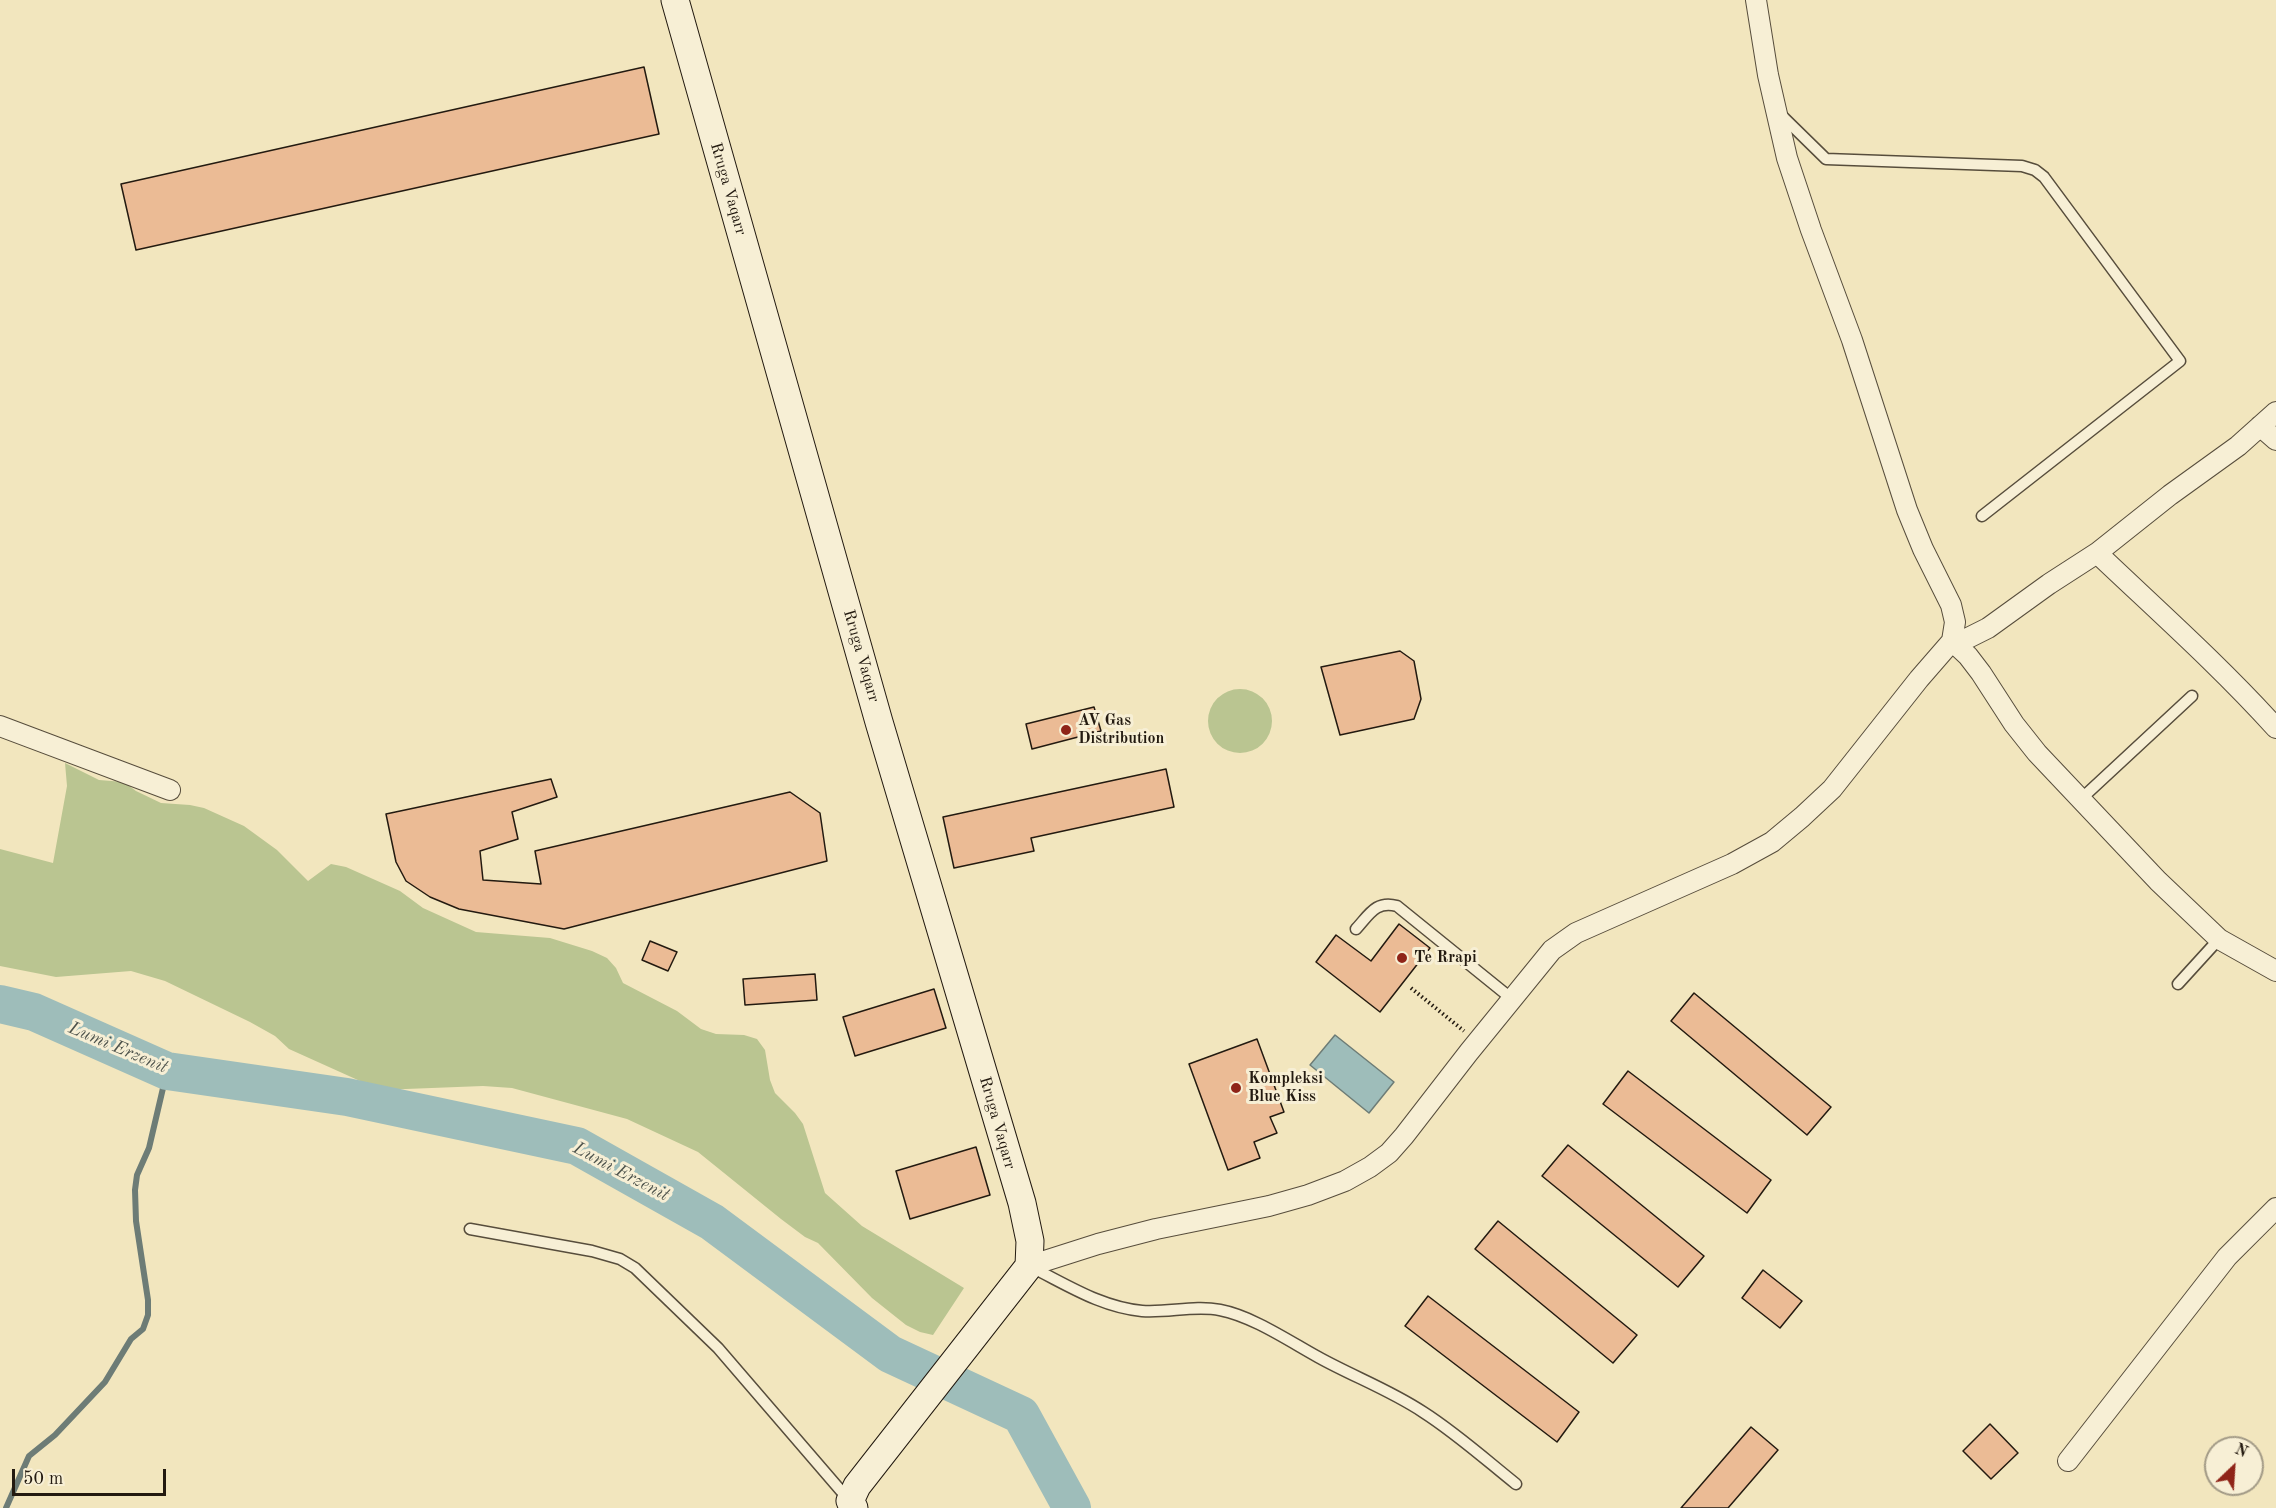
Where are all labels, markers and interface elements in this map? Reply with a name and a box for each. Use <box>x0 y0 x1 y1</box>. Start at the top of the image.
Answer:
street label: Rruga Vaqarr <box>706 140 750 238</box>
street label: Rruga Vaqarr <box>839 607 883 705</box>
place label: AV Gas Distribution <box>1078 711 1164 749</box>
marker: AV Gas Distribution <box>1059 723 1073 737</box>
place label: Te Rrapi <box>1414 948 1477 968</box>
marker: Te Rrapi <box>1395 951 1409 965</box>
water label: Lumi Erzenit <box>65 1017 171 1079</box>
place label: Kompleksi Blue Kiss <box>1248 1069 1323 1107</box>
street label: Rruga Vaqarr <box>975 1074 1019 1172</box>
marker: Kompleksi Blue Kiss <box>1229 1081 1243 1095</box>
water label: Lumi Erzenit <box>569 1138 673 1206</box>
north arrow <box>2204 1436 2264 1496</box>
text: N <box>2232 1442 2250 1461</box>
scale bar <box>15 1457 170 1495</box>
text: 50 m <box>23 1470 63 1488</box>

